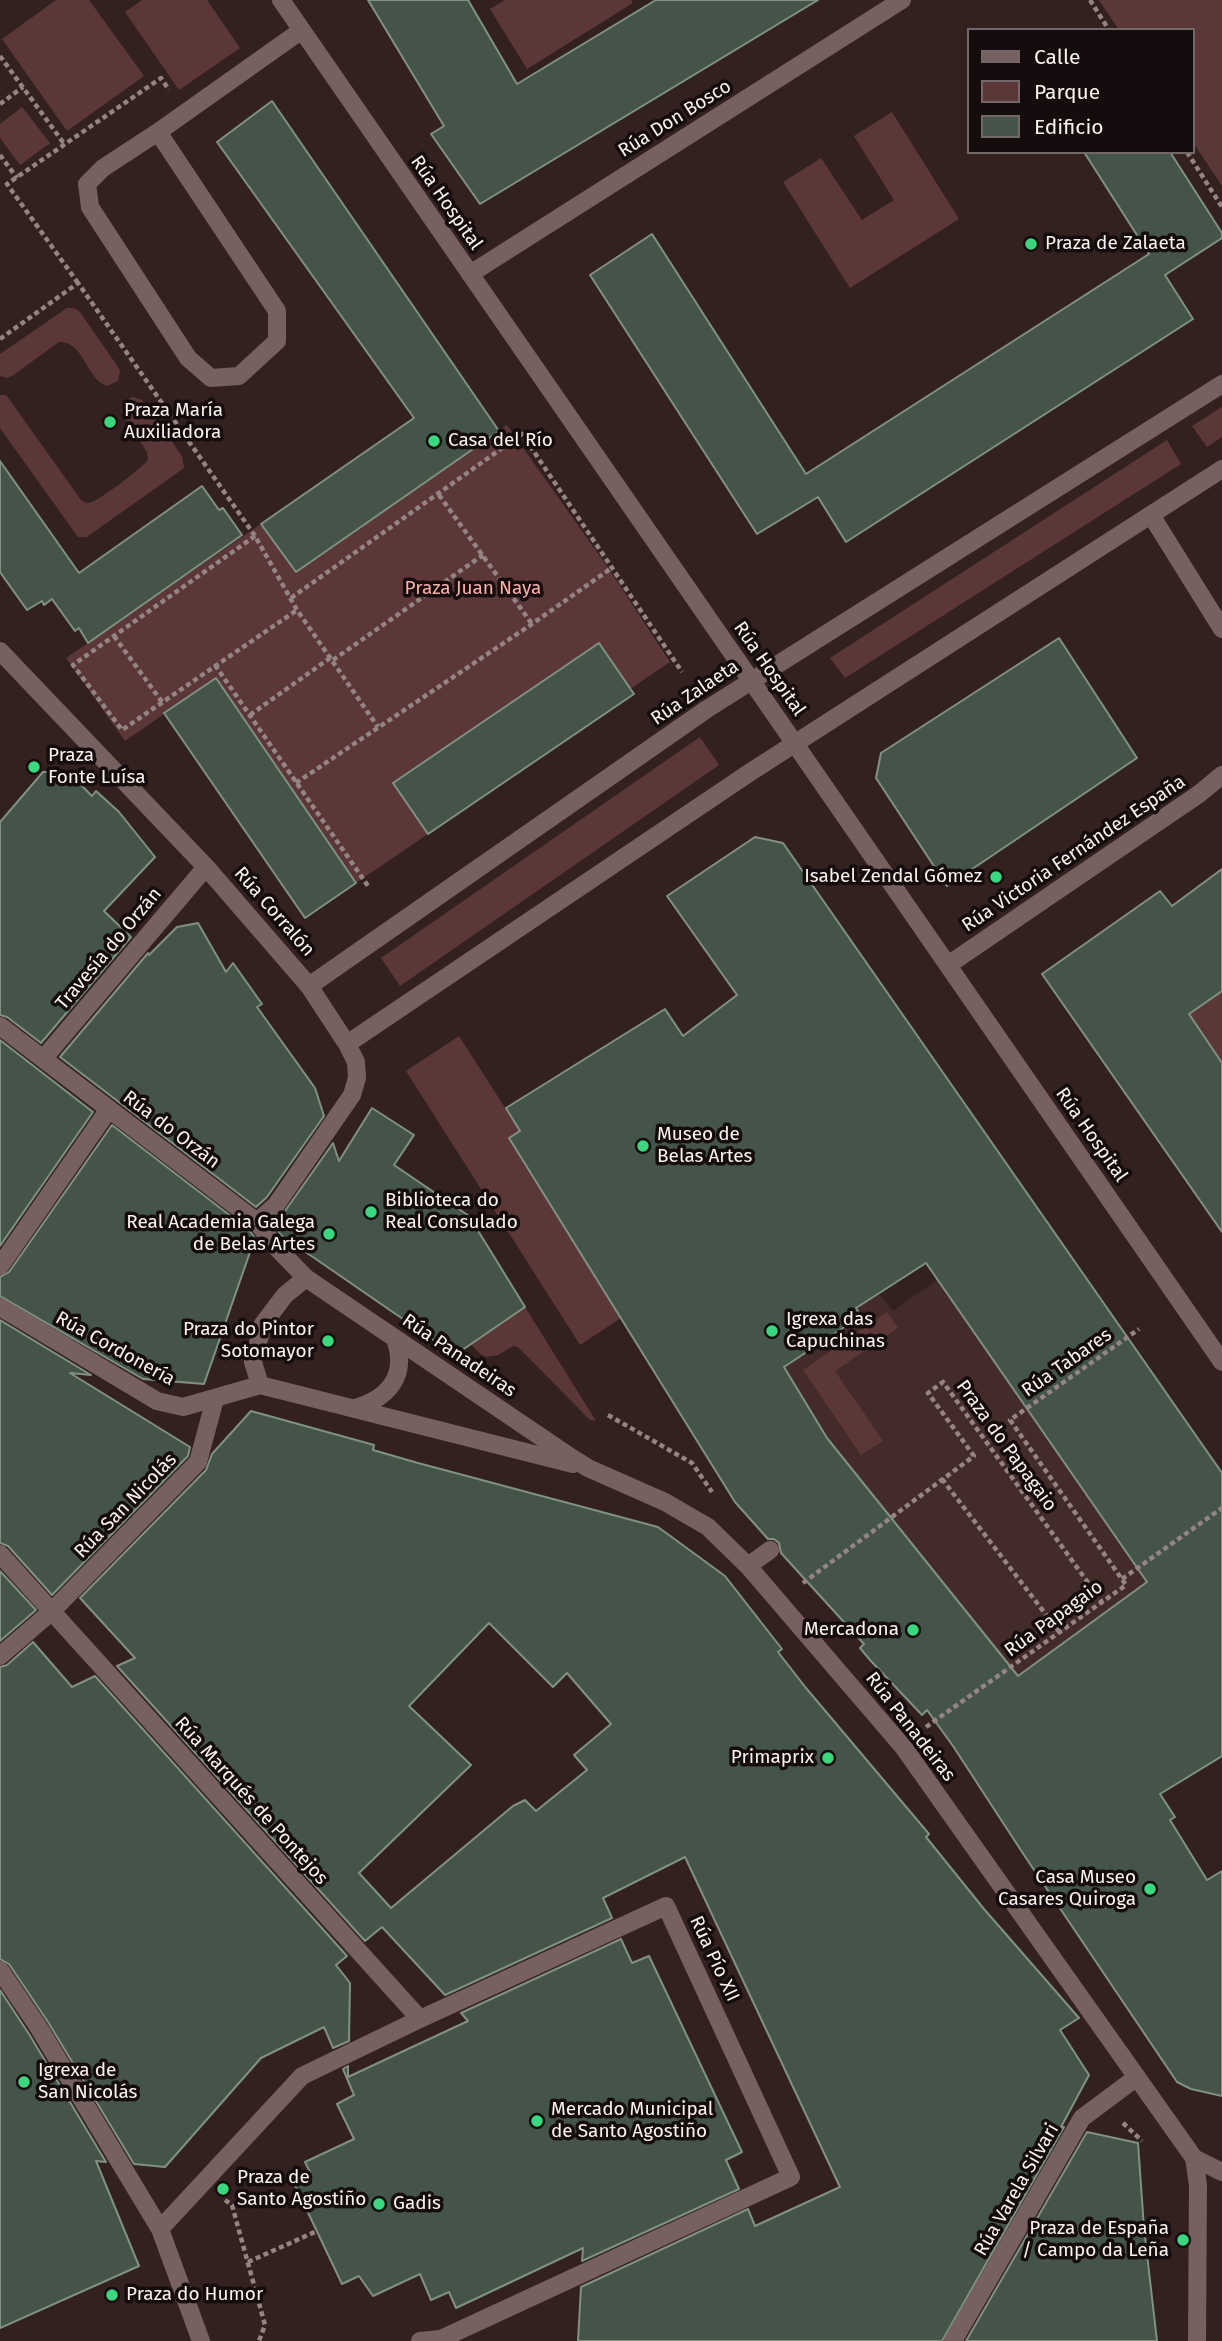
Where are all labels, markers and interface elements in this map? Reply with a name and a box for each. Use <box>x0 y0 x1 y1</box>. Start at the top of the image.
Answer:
legend <box>967 28 1194 154</box>
text: Calle <box>1034 44 1080 70</box>
street label: Rúa Don Bosco <box>614 75 736 163</box>
text: Parque <box>1034 79 1100 105</box>
text: Edificio <box>1034 114 1104 140</box>
street label: Rúa Hospital <box>405 151 487 255</box>
place label: Praza de Zalaeta <box>1045 233 1186 255</box>
marker: Praza de Zalaeta <box>1023 236 1039 252</box>
place label: Praza María Auxiliadora <box>124 400 223 444</box>
marker: Praza María Auxiliadora <box>102 414 118 430</box>
place label: Casa del Río <box>448 430 553 452</box>
marker: Casa del Río <box>426 433 442 449</box>
park label: Praza Juan Naya <box>405 578 541 600</box>
street label: Rúa Hospital <box>728 617 810 721</box>
street label: Rúa Zalaeta <box>647 655 743 731</box>
place label: Praza Fonte Luísa <box>48 745 145 789</box>
marker: Praza Fonte Luísa <box>26 759 42 775</box>
street label: Rúa Victoria Fernández España <box>958 771 1190 937</box>
street label: Rúa Corralón <box>229 863 319 961</box>
place label: Isabel Zendal Gómez <box>804 866 982 888</box>
marker: Isabel Zendal Gómez <box>988 869 1004 885</box>
street label: Travesía do Orzán <box>51 883 167 1015</box>
street label: Rúa Hospital <box>1050 1083 1132 1187</box>
street label: Rúa do Orzán <box>118 1086 224 1174</box>
place label: Museo de Belas Artes <box>657 1124 752 1168</box>
marker: Museo de Belas Artes <box>635 1138 651 1154</box>
place label: Biblioteca do Real Consulado <box>385 1190 518 1234</box>
marker: Biblioteca do Real Consulado <box>363 1204 379 1220</box>
place label: Real Academia Galega de Belas Artes <box>126 1212 315 1256</box>
marker: Real Academia Galega de Belas Artes <box>321 1226 337 1242</box>
street label: Rúa Cordonería <box>51 1307 179 1391</box>
place label: Igrexa das Capuchinas <box>786 1309 885 1353</box>
street label: Rúa Panadeiras <box>398 1310 520 1402</box>
place label: Praza do Pintor Sotomayor <box>183 1319 314 1363</box>
marker: Igrexa das Capuchinas <box>764 1323 780 1339</box>
street label: Rúa Tabares <box>1018 1324 1116 1402</box>
marker: Praza do Pintor Sotomayor <box>320 1333 336 1349</box>
street label: Praza do Papagaio <box>951 1376 1061 1516</box>
street label: Rúa San Nicolás <box>70 1449 182 1563</box>
street label: Rúa Papagaio <box>1000 1576 1108 1662</box>
place label: Mercadona <box>804 1619 899 1641</box>
marker: Mercadona <box>905 1622 921 1638</box>
street label: Rúa Panadeiras <box>860 1668 960 1786</box>
street label: Rúa Marqués de Pontejos <box>170 1712 332 1890</box>
place label: Primaprix <box>731 1747 814 1769</box>
marker: Primaprix <box>820 1750 836 1766</box>
place label: Casa Museo Casares Quiroga <box>998 1867 1136 1911</box>
marker: Casa Museo Casares Quiroga <box>1142 1881 1158 1897</box>
street label: Rúa Pío XII <box>684 1913 744 2005</box>
place label: Igrexa de San Nicolás <box>38 2060 137 2104</box>
marker: Igrexa de San Nicolás <box>16 2074 32 2090</box>
place label: Mercado Municipal de Santo Agostiño <box>551 2099 713 2143</box>
marker: Mercado Municipal de Santo Agostiño <box>529 2113 545 2129</box>
street label: Rúa Varela Silvari <box>970 2120 1064 2260</box>
place label: Praza de Santo Agostiño <box>237 2167 366 2211</box>
marker: Praza de Santo Agostiño <box>215 2181 231 2197</box>
place label: Gadis <box>393 2193 441 2215</box>
marker: Gadis <box>371 2196 387 2212</box>
place label: Praza de España / Campo da Leña <box>1022 2218 1169 2262</box>
marker: Praza de España / Campo da Leña <box>1175 2232 1191 2248</box>
place label: Praza do Humor <box>126 2284 263 2306</box>
marker: Praza do Humor <box>104 2287 120 2303</box>

